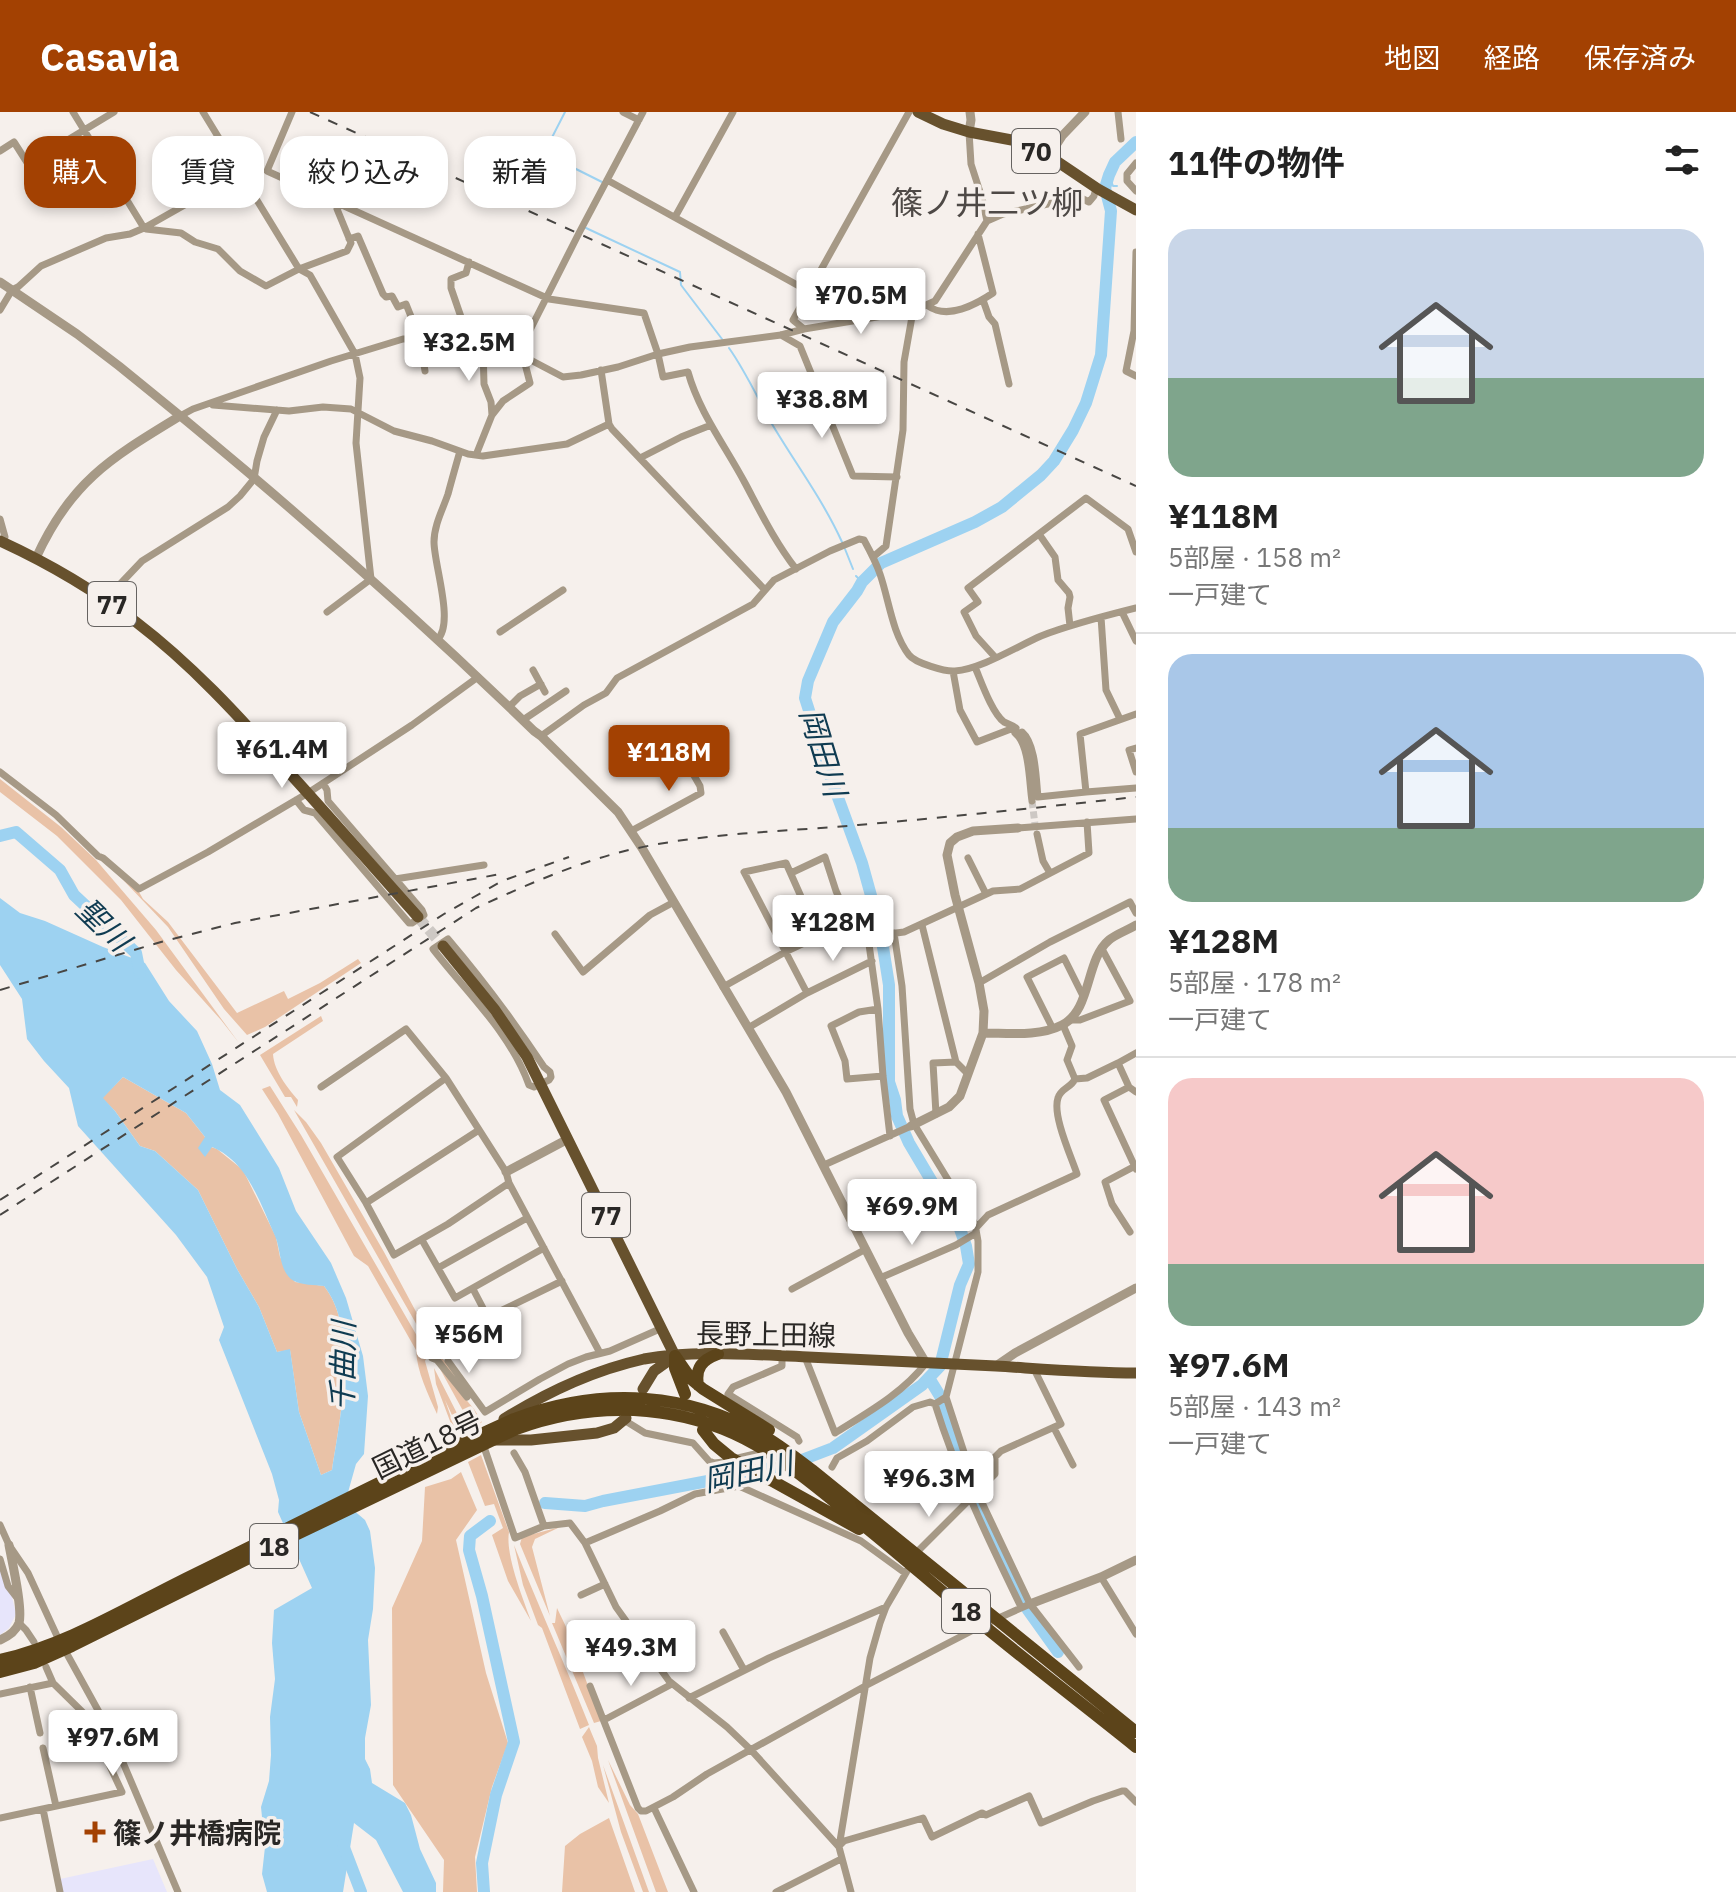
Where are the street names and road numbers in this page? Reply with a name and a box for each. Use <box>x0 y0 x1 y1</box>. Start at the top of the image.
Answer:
road number: 70 <box>1012 129 1060 173</box>
road number: 77 <box>88 582 136 626</box>
road number: 77 <box>582 1193 630 1237</box>
street label: 長野上田線 <box>696 1314 836 1354</box>
street label: 国道18号 <box>366 1402 488 1486</box>
road number: 18 <box>250 1524 298 1568</box>
road number: 18 <box>942 1589 990 1633</box>

